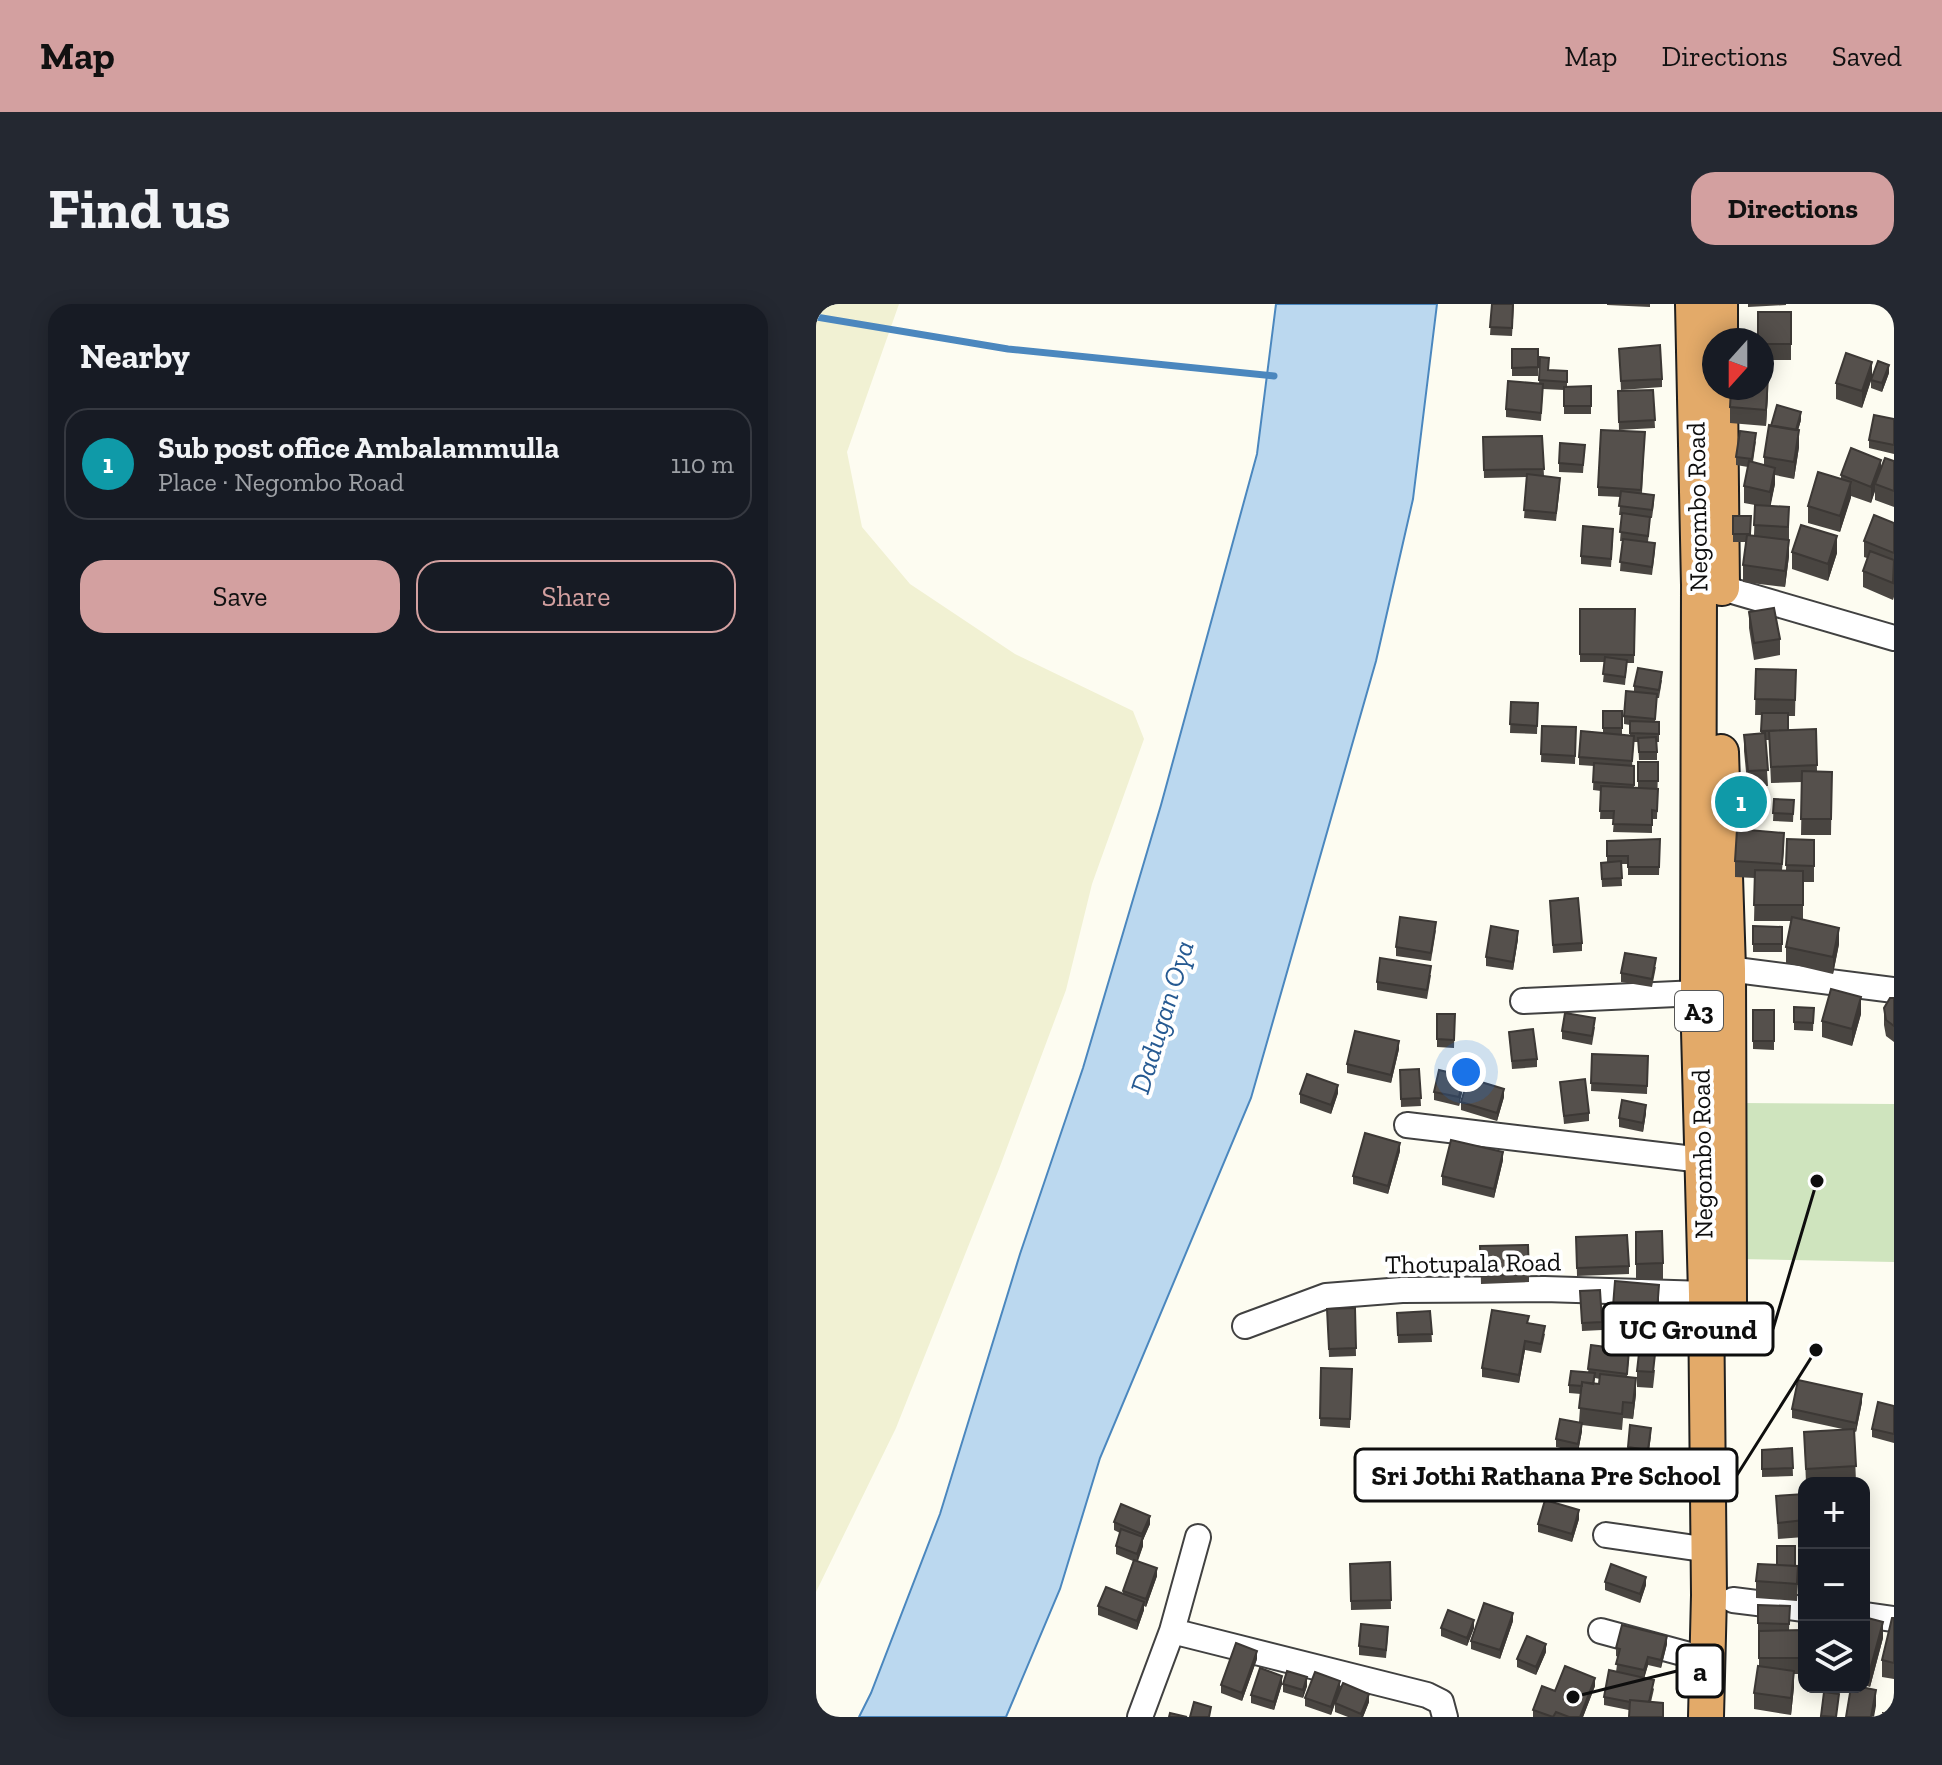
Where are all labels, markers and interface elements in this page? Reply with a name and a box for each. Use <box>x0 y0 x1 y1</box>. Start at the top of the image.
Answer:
text: Map <box>40 33 115 79</box>
text: Map <box>1564 40 1617 73</box>
text: Directions <box>1661 40 1788 73</box>
text: Saved <box>1832 40 1902 73</box>
button: Directions <box>1691 172 1894 245</box>
text: Find us <box>48 175 231 242</box>
north arrow <box>1702 328 1774 400</box>
text: Nearby <box>80 336 190 377</box>
street label: Negombo Road <box>1680 422 1714 592</box>
text: Sub post office Ambalammulla <box>158 430 559 466</box>
text: 1 <box>103 448 113 480</box>
text: 110 m <box>671 448 734 480</box>
text: Place · Negombo Road <box>158 466 404 498</box>
button: Save <box>80 560 400 633</box>
button: Share <box>416 560 736 633</box>
pin: 1 <box>1715 772 1767 832</box>
water label: Dadugan Oya <box>1123 936 1201 1098</box>
road number: A3 <box>1675 991 1723 1031</box>
your location <box>1446 1052 1486 1092</box>
street label: Negombo Road <box>1685 1069 1719 1239</box>
street label: Thotupala Road <box>1385 1245 1561 1281</box>
callout: UC Ground <box>1603 1303 1773 1355</box>
text: UC Ground <box>1619 1313 1757 1346</box>
callout: Sri Jothi Rathana Pre School <box>1355 1449 1737 1501</box>
text: Sri Jothi Rathana Pre School <box>1371 1459 1721 1492</box>
map controls <box>1798 1477 1870 1693</box>
button: + <box>1798 1477 1870 1549</box>
button: − <box>1798 1549 1870 1621</box>
button: layers <box>1798 1621 1870 1693</box>
callout: a <box>1677 1645 1723 1697</box>
text: a <box>1693 1655 1707 1688</box>

